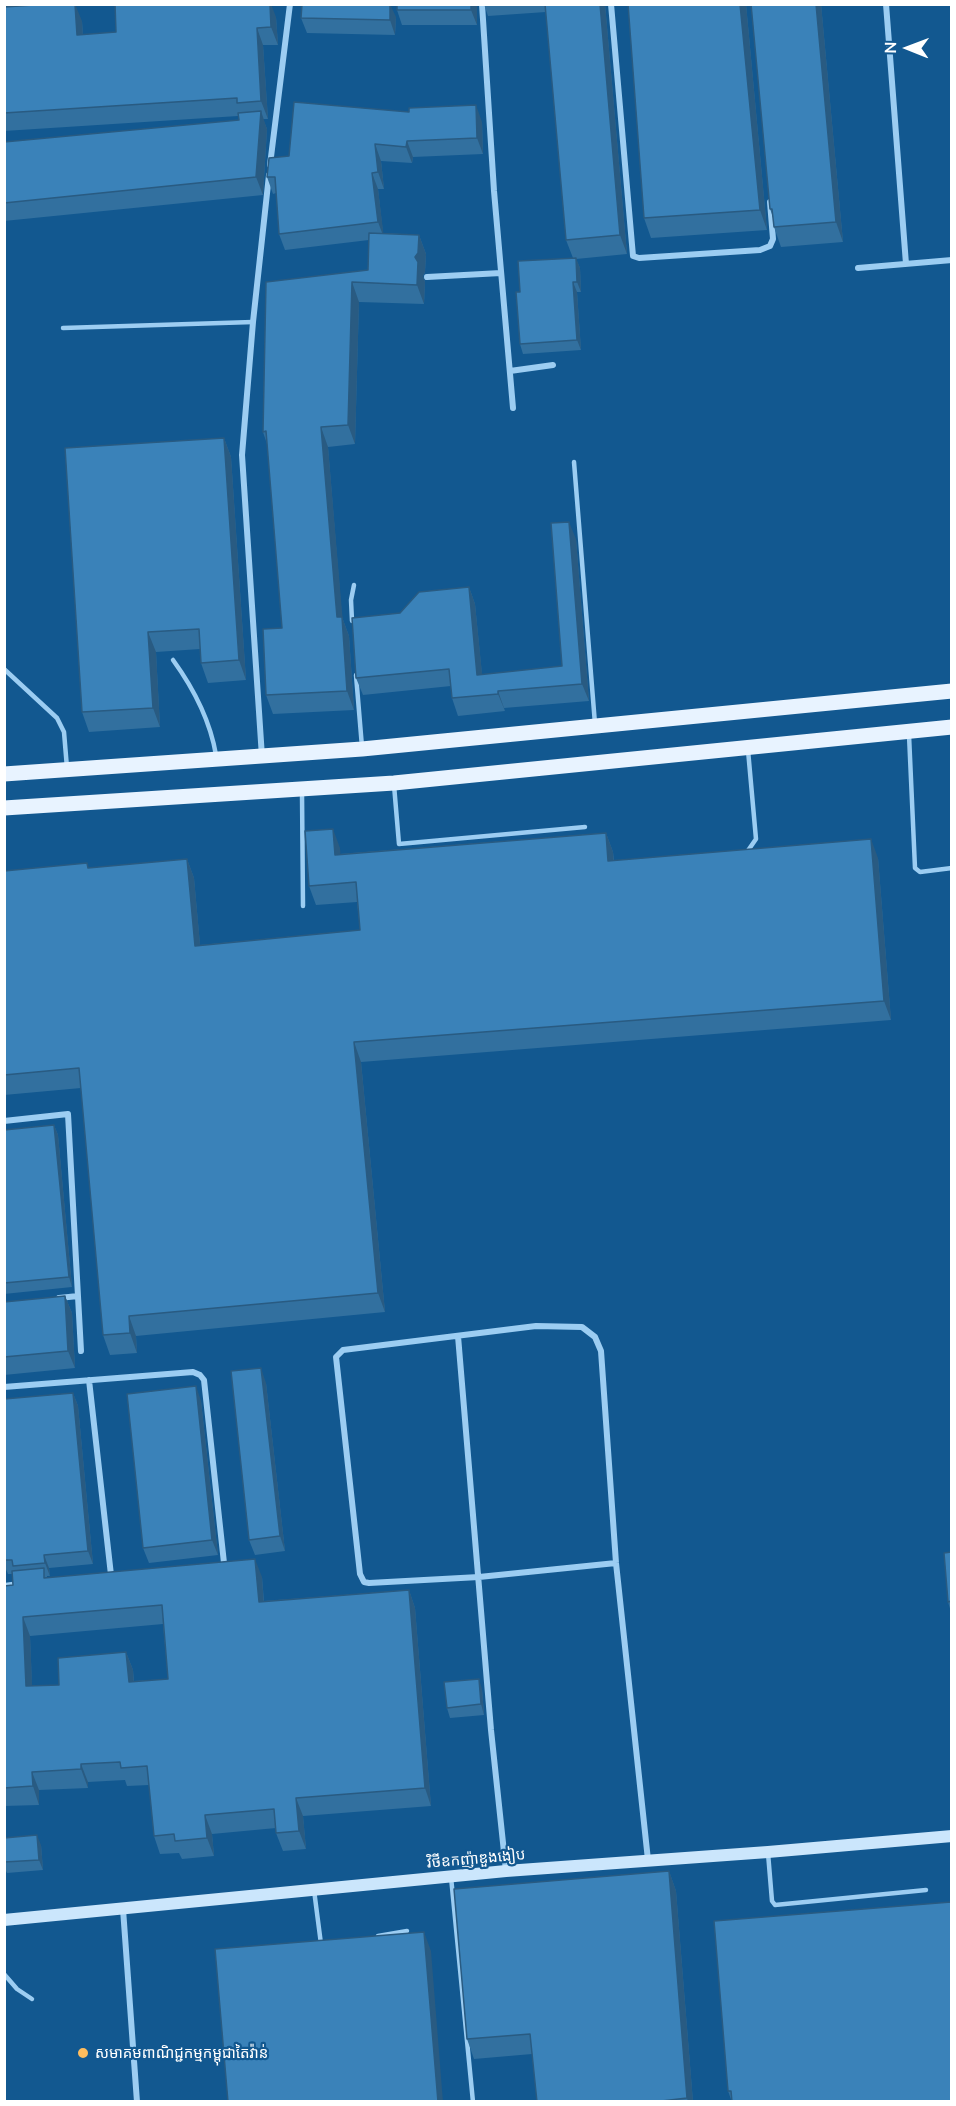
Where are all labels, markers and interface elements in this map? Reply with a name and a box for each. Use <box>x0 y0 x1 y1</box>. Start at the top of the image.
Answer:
north arrow <box>878 18 938 78</box>
text: N <box>880 41 900 54</box>
street label: វិថីឧកញ៉ាឌួងងៀប <box>426 1846 526 1872</box>
place label: សមាគមពាណិជ្ជកម្មកម្ពុជាតៃវ៉ាន់ <box>95 2044 268 2062</box>
marker: សមាគមពាណិជ្ជកម្មកម្ពុជាតៃវ៉ាន់ <box>76 2046 90 2060</box>

